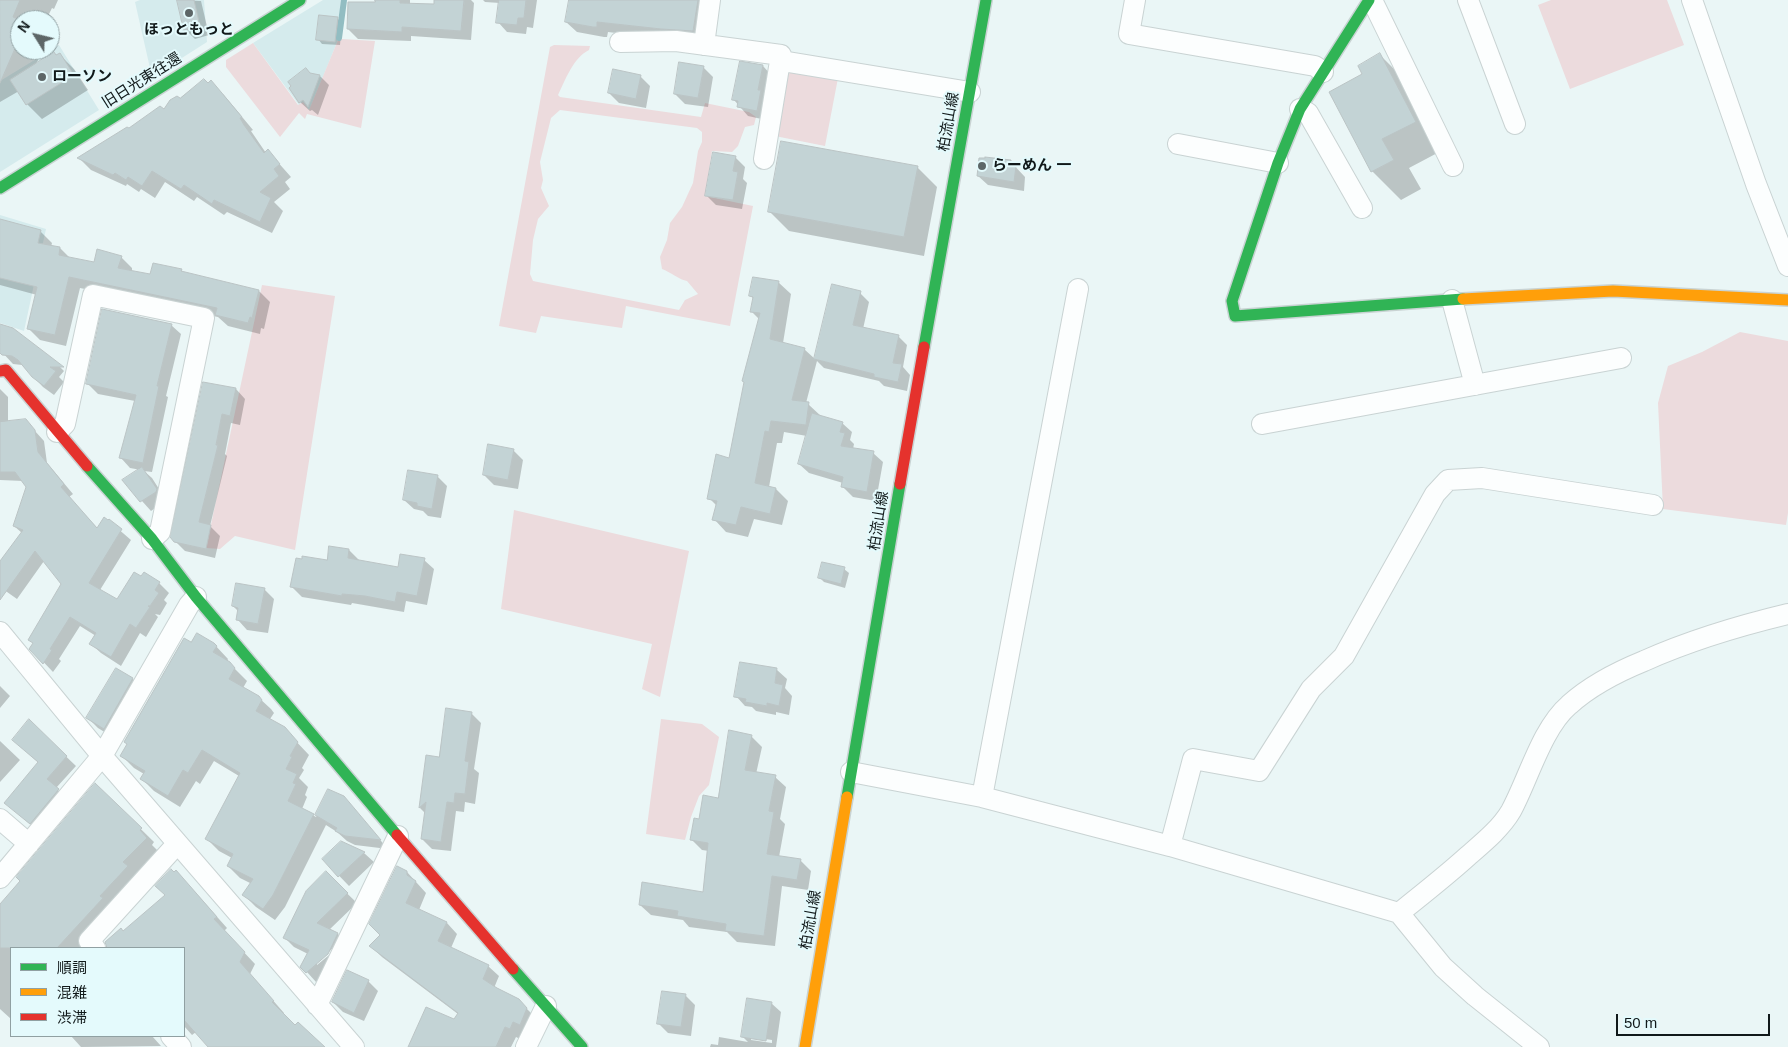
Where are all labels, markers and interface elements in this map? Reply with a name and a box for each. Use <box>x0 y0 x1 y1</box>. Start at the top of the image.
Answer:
marker: ほっともっと <box>183 7 195 19</box>
north arrow <box>10 10 60 60</box>
text: N <box>14 18 33 36</box>
place label: ほっともっと <box>144 21 234 39</box>
street label: 旧日光東往還 <box>99 50 185 112</box>
place label: ローソン <box>52 68 112 86</box>
marker: ローソン <box>36 71 48 83</box>
street label: 柏流山線 <box>935 91 963 153</box>
place label: らーめん 一 <box>992 157 1071 175</box>
marker: らーめん 一 <box>976 160 988 172</box>
street label: 柏流山線 <box>865 490 893 552</box>
street label: 柏流山線 <box>797 889 825 951</box>
legend <box>10 947 185 1037</box>
text: 順調 <box>57 959 87 976</box>
text: 混雑 <box>57 984 87 1001</box>
scale bar <box>1618 1004 1772 1036</box>
text: 渋滞 <box>57 1009 87 1026</box>
text: 50 m <box>1624 1014 1657 1031</box>

